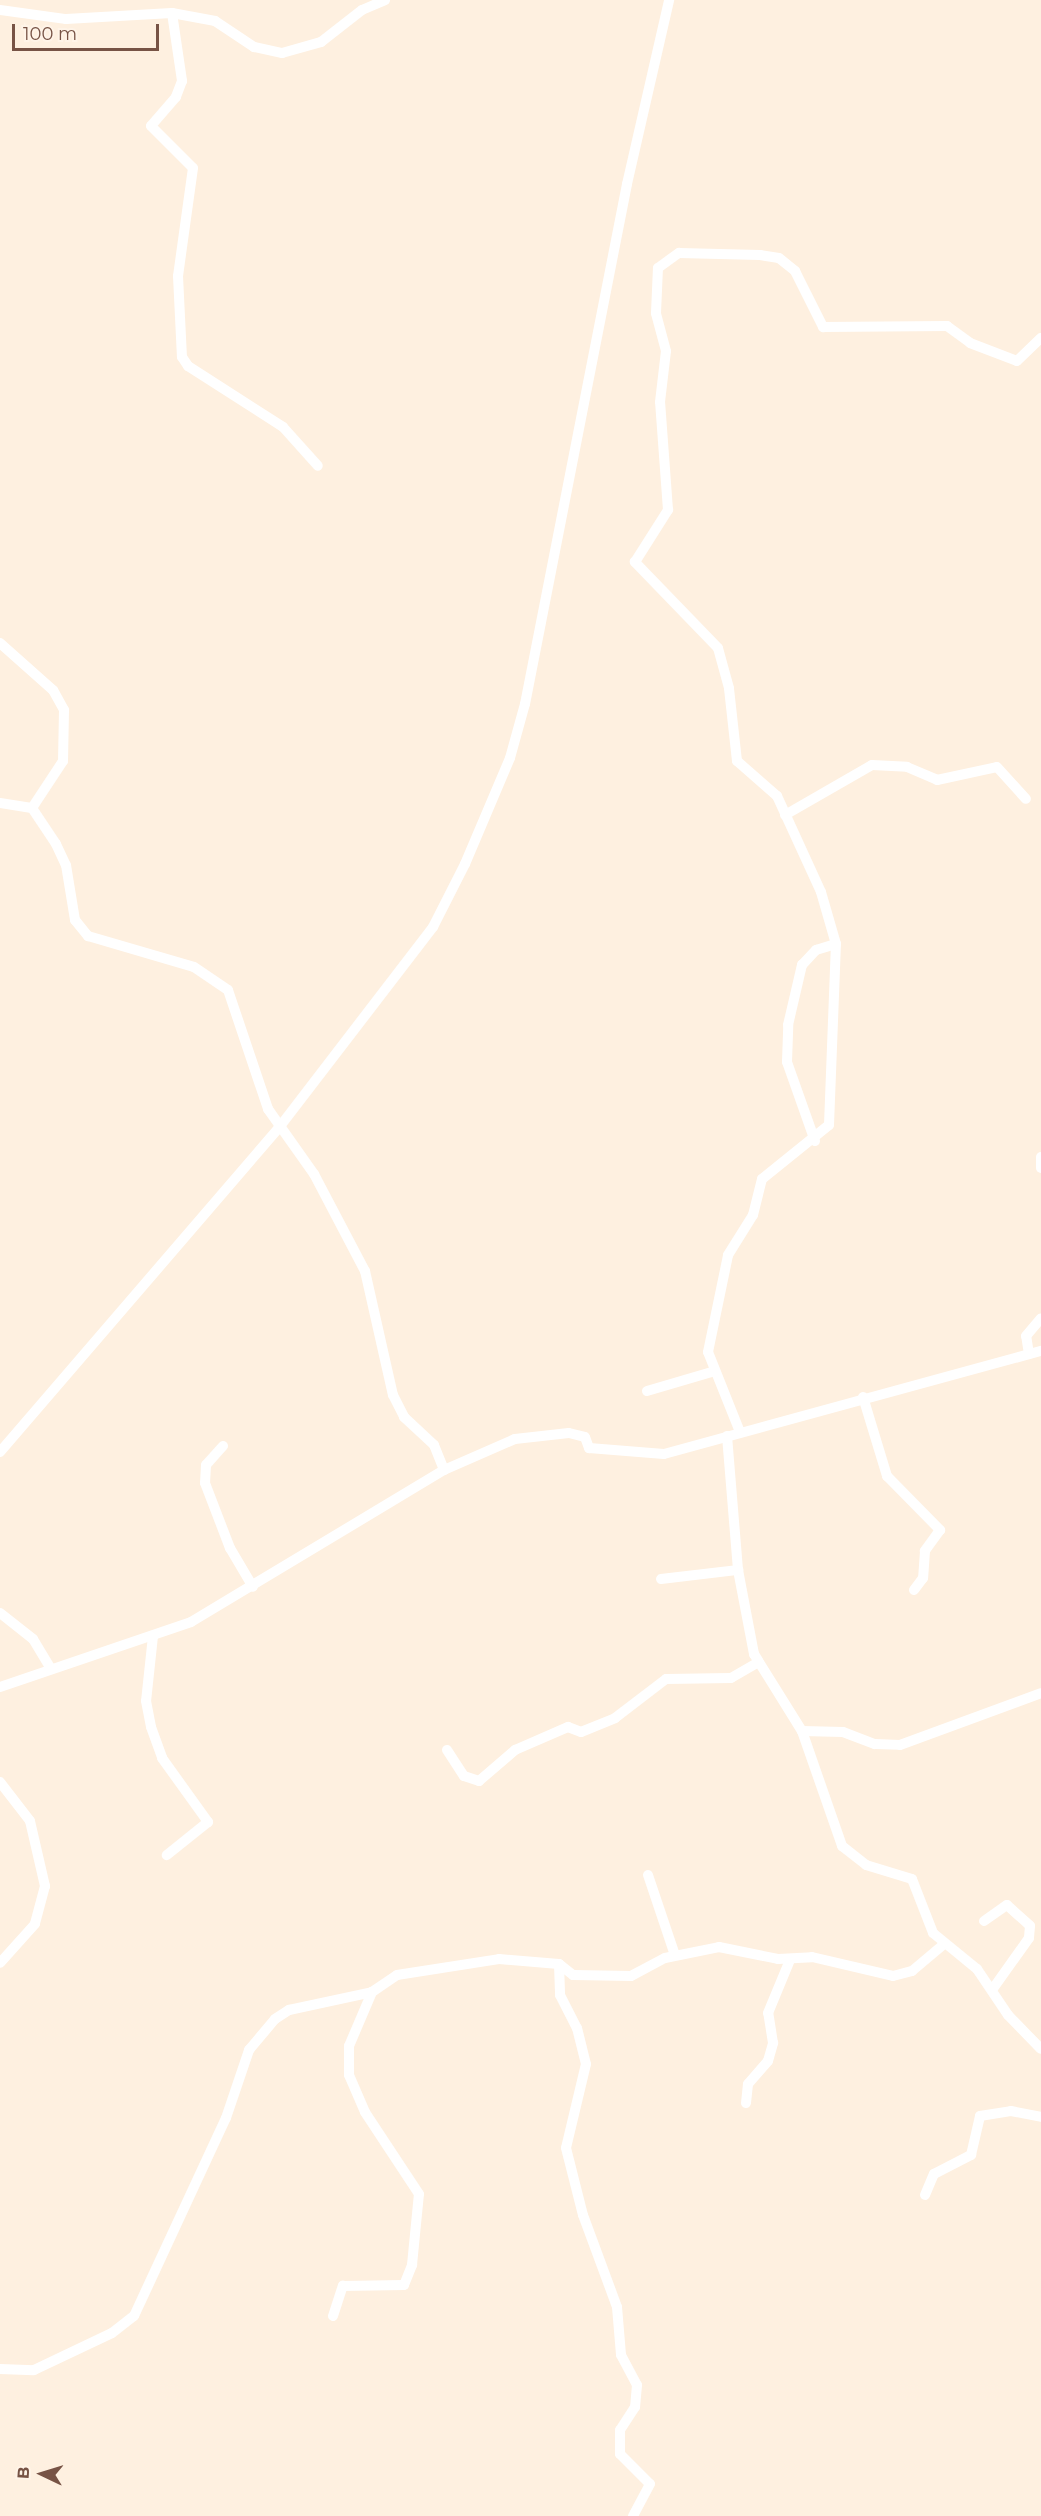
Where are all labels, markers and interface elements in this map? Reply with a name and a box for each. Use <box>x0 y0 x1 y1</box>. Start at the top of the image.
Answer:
scale bar <box>15 12 162 50</box>
text: 100 m <box>23 23 77 45</box>
north arrow <box>12 2444 72 2504</box>
text: B <box>14 2466 33 2479</box>

